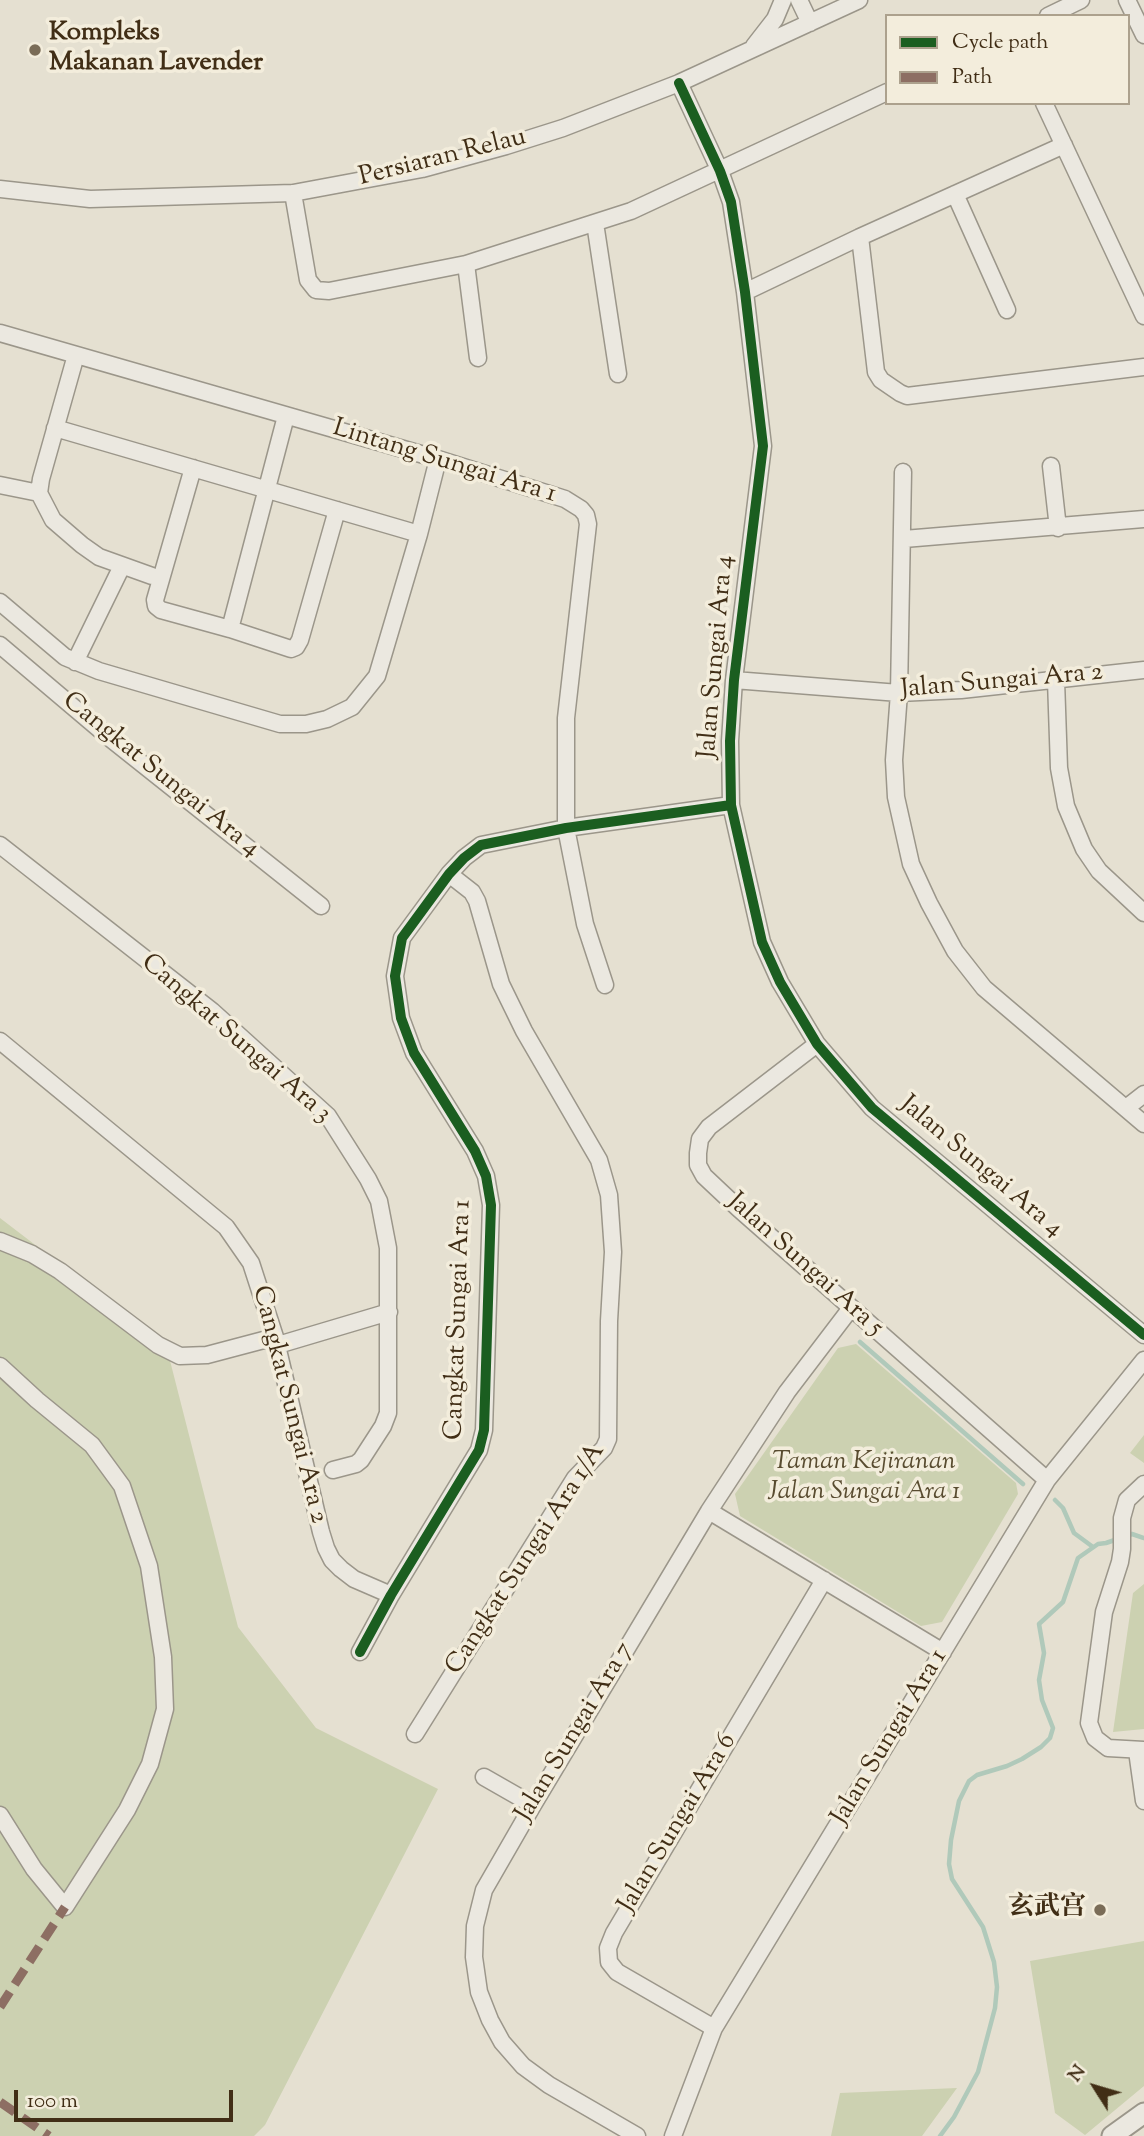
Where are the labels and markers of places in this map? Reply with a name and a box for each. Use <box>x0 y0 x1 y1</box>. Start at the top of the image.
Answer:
place label: Kompleks Makanan Lavender <box>49 19 263 80</box>
marker: Kompleks Makanan Lavender <box>27 42 43 58</box>
place label: 玄武宫 <box>1008 1894 1086 1926</box>
marker: 玄武宫 <box>1092 1902 1108 1918</box>

